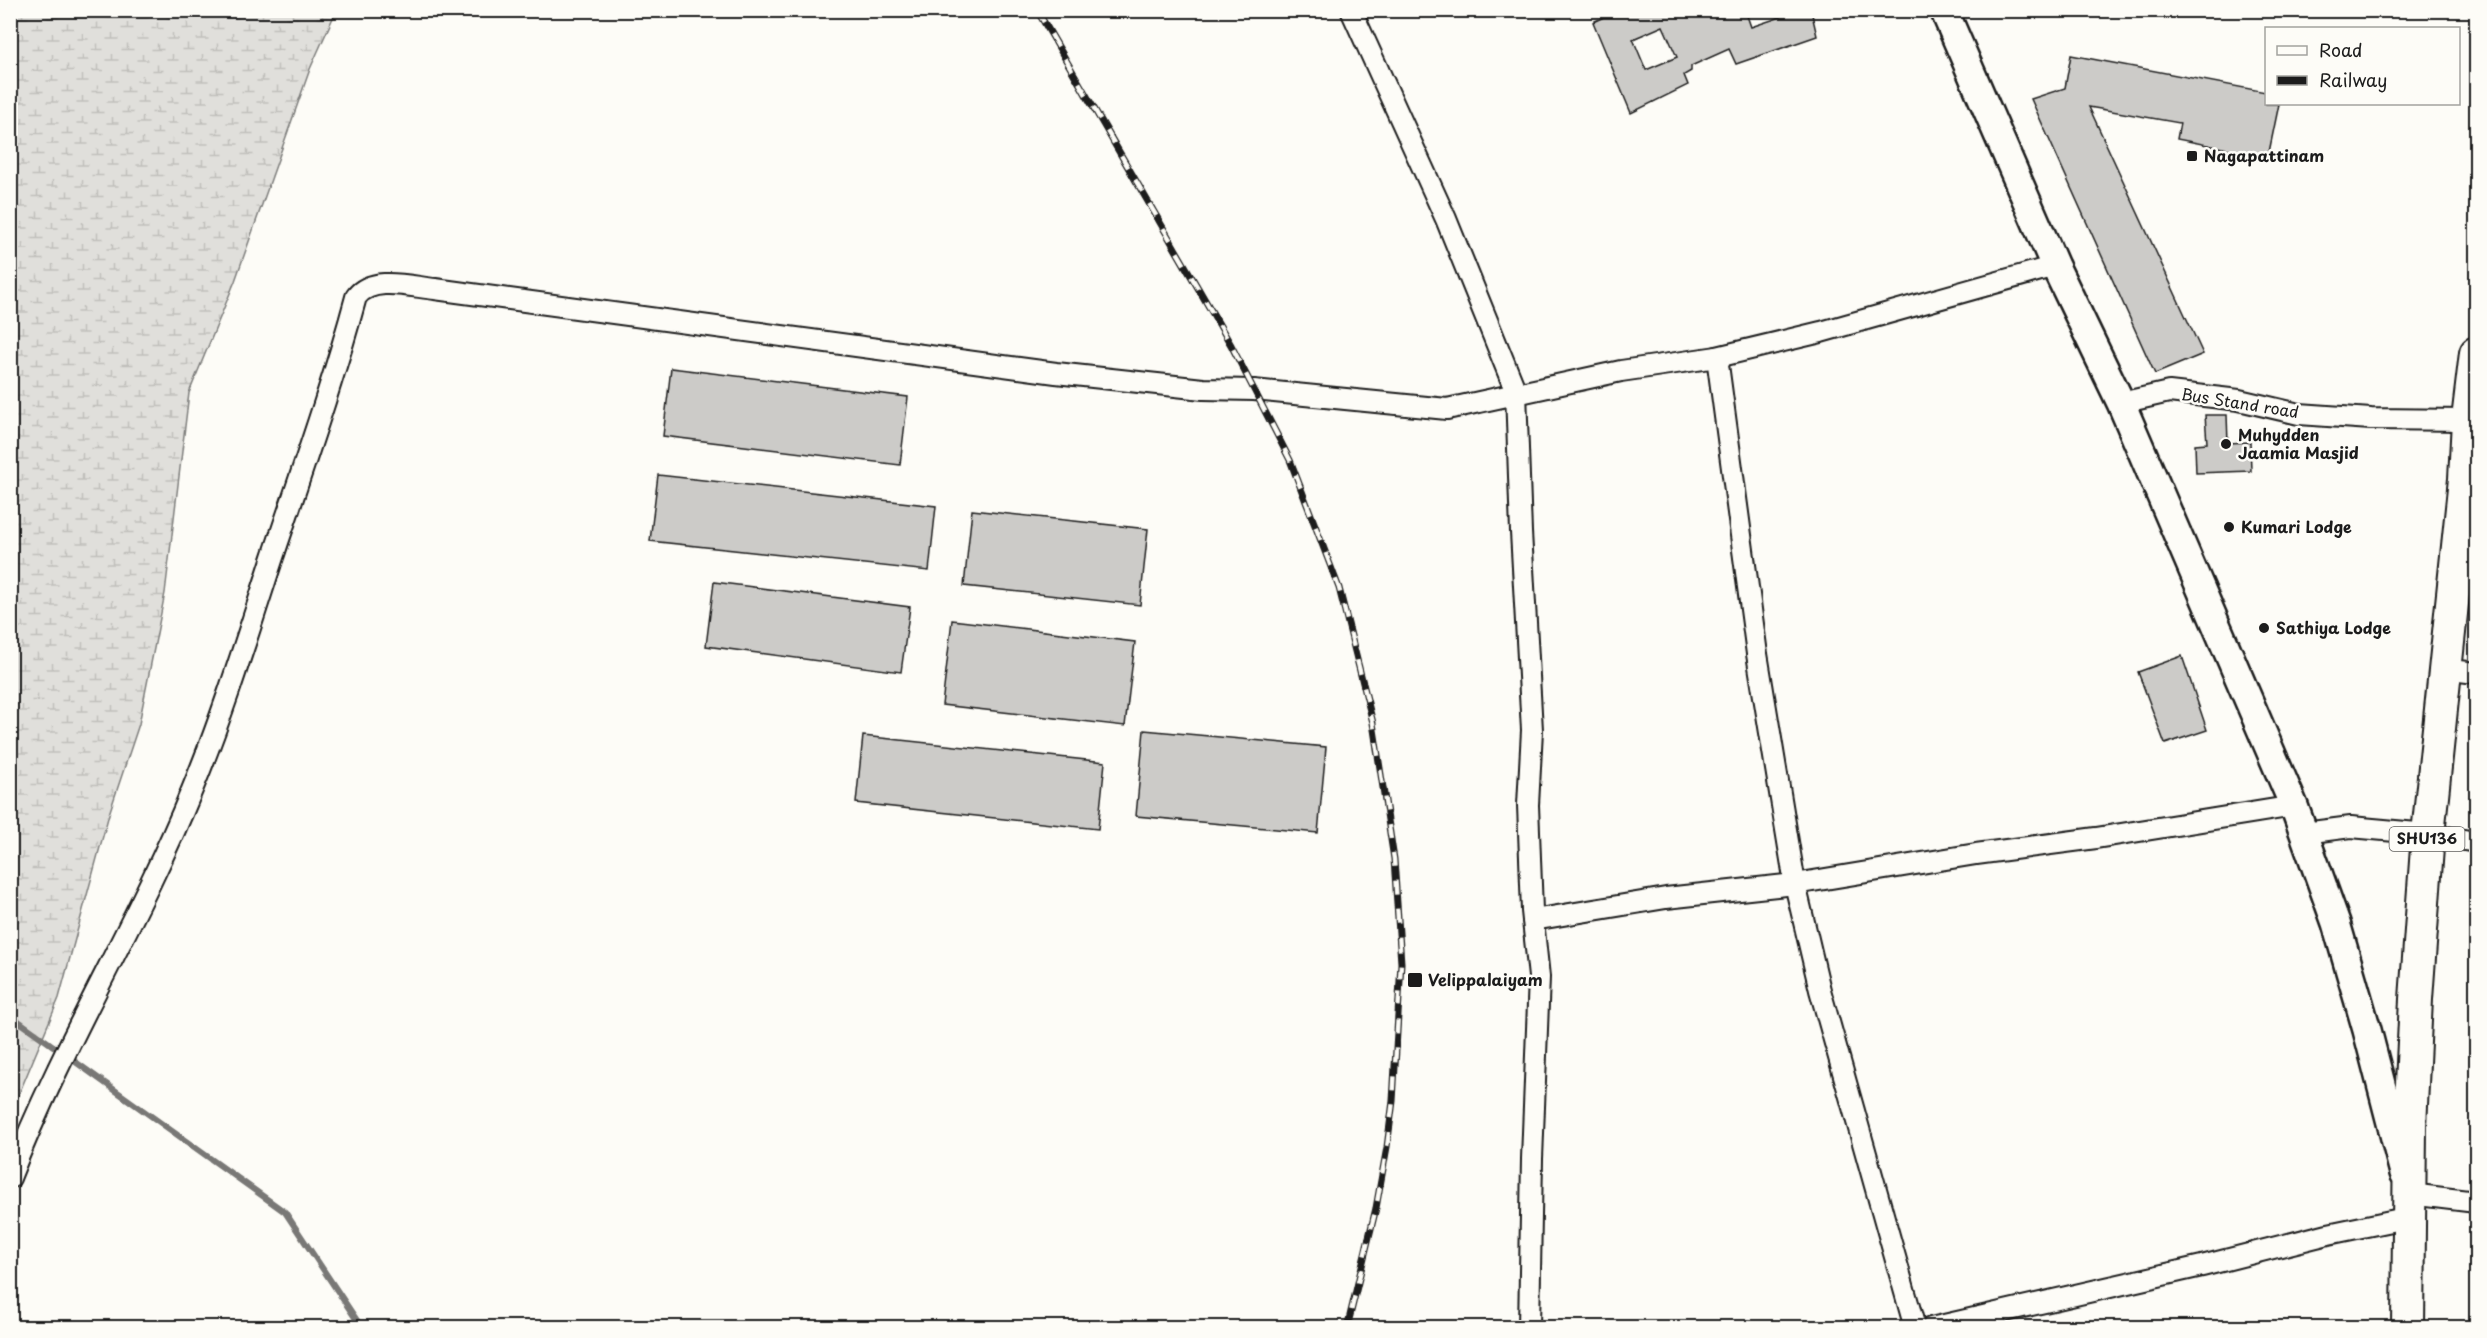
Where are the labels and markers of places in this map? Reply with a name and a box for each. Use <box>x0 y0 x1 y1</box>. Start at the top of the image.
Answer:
place label: Nagapattinam <box>2204 143 2324 167</box>
marker: Nagapattinam <box>2185 149 2199 163</box>
place label: Muhydden Jaamia Masjid <box>2238 422 2359 464</box>
marker: Muhydden Jaamia Masjid <box>2219 437 2233 451</box>
place label: Kumari Lodge <box>2241 514 2352 538</box>
marker: Kumari Lodge <box>2222 520 2236 534</box>
place label: Sathiya Lodge <box>2276 615 2391 639</box>
marker: Sathiya Lodge <box>2257 621 2271 635</box>
place label: Velippalaiyam <box>1428 967 1543 991</box>
marker: Velippalaiyam <box>1406 971 1424 989</box>

